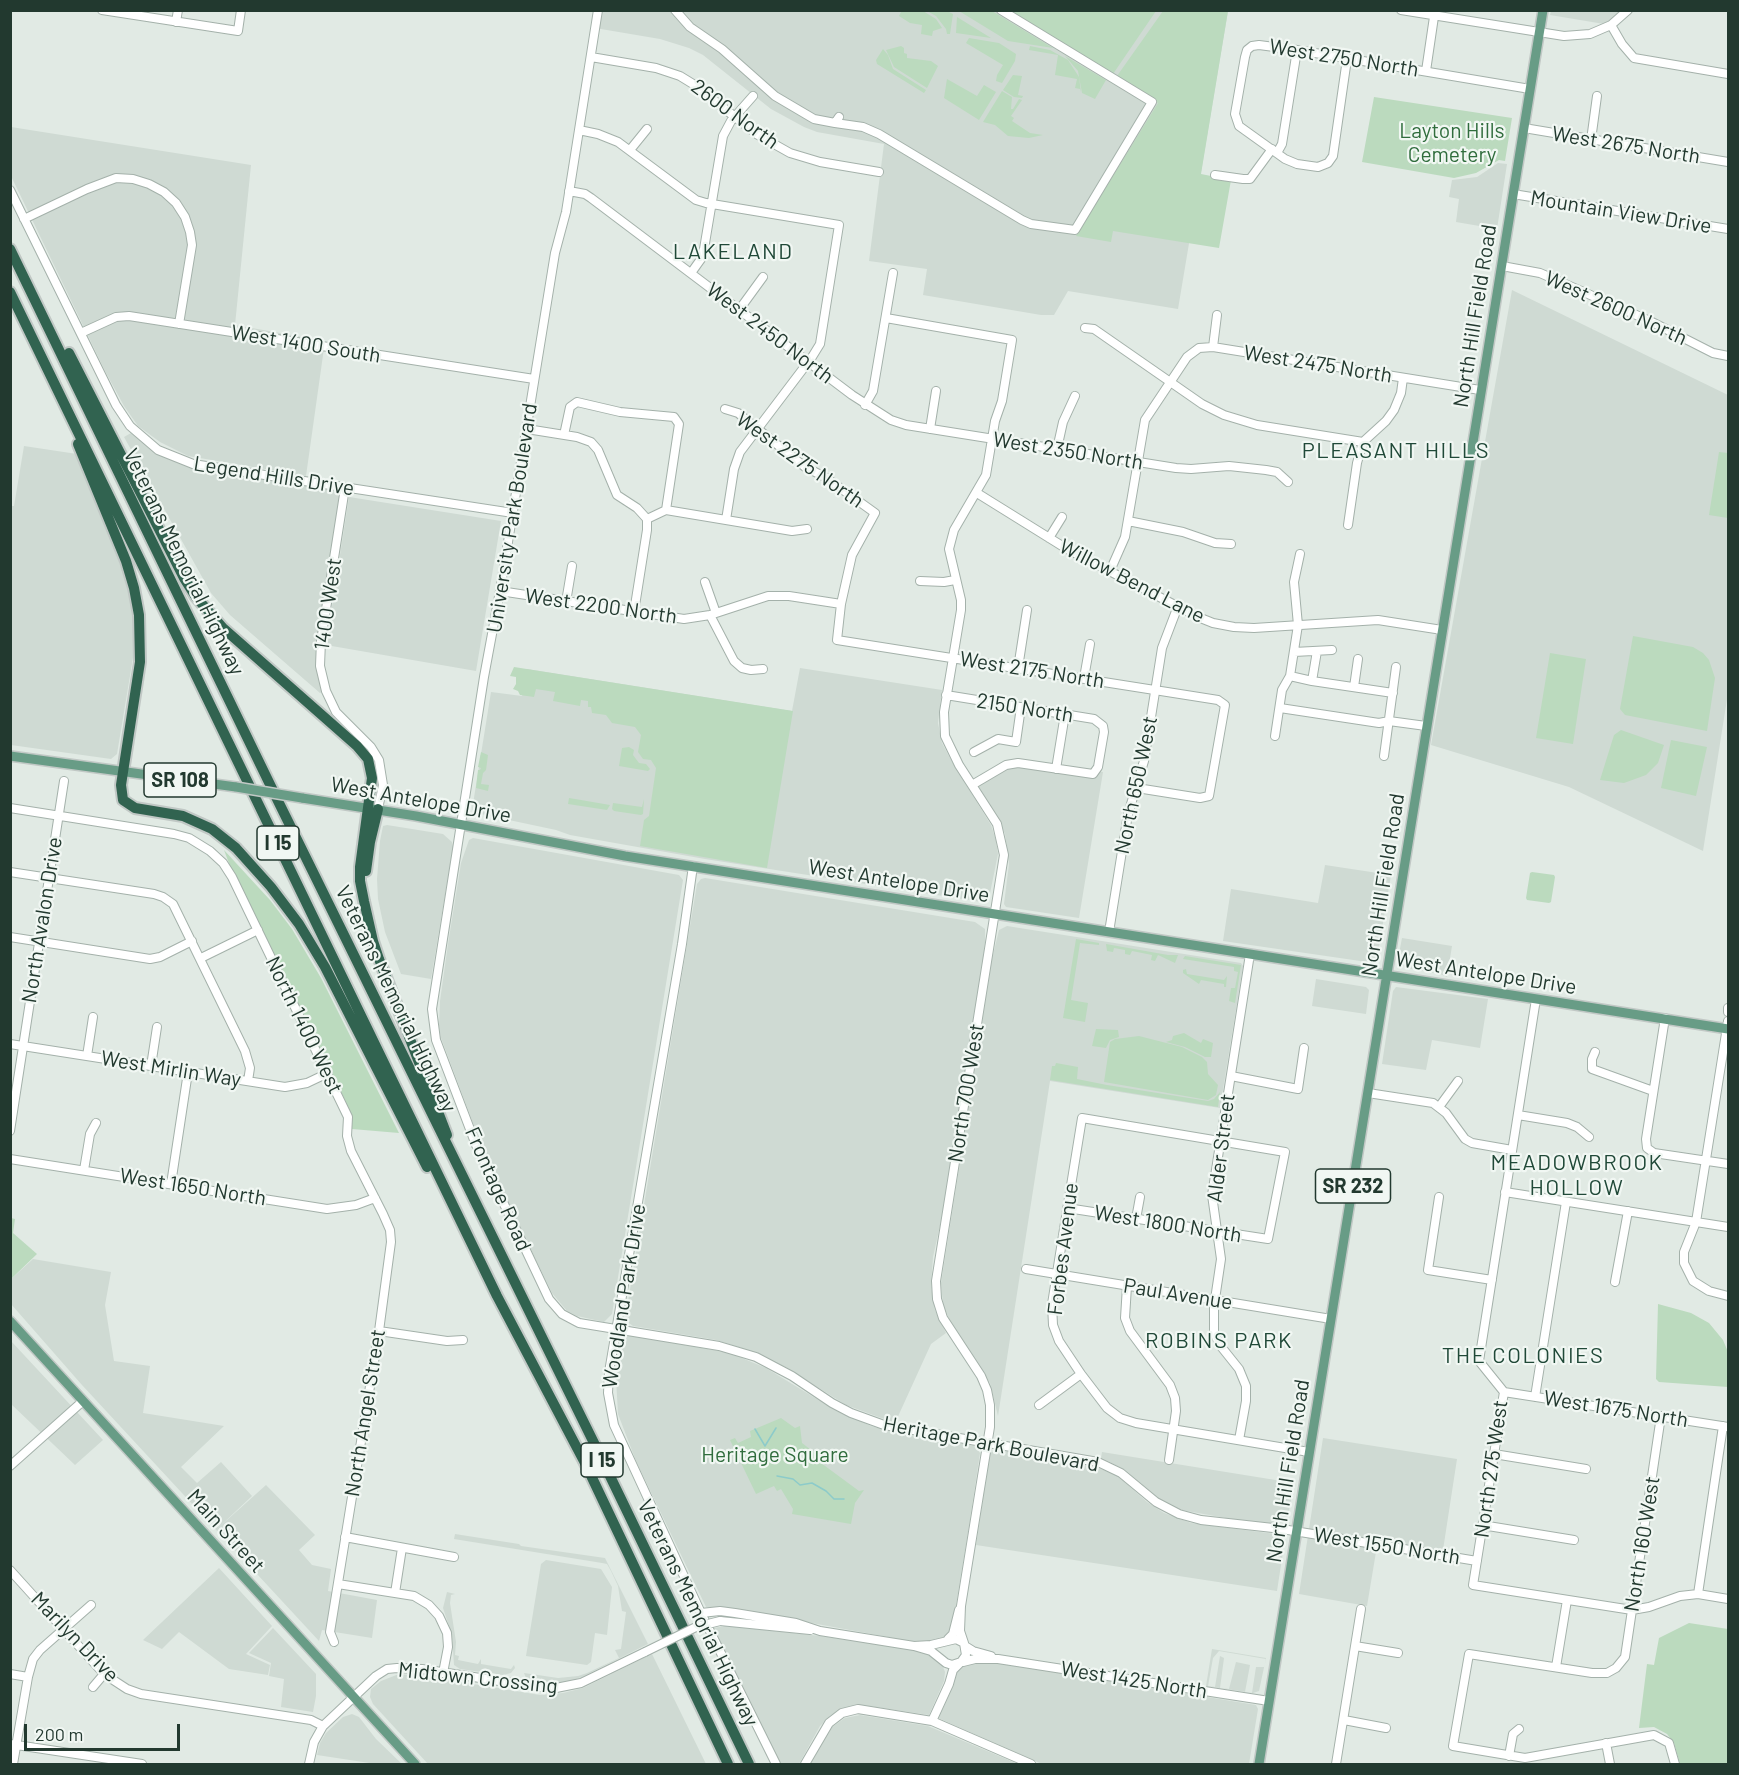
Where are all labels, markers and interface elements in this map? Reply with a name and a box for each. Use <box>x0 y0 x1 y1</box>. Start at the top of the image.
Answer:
street label: West 2750 North <box>1267 34 1421 82</box>
street label: 2600 North <box>686 74 784 154</box>
park label: Layton Hills Cemetery <box>1399 118 1505 168</box>
street label: West 2675 North <box>1550 121 1702 169</box>
street label: Mountain View Drive <box>1529 185 1713 239</box>
street label: North Hill Field Road <box>1448 223 1502 409</box>
district label: LAKELAND <box>673 239 793 265</box>
street label: West 2600 North <box>1541 265 1691 351</box>
street label: West 2450 North <box>701 277 839 389</box>
street label: West 1400 South <box>229 320 383 368</box>
street label: West 2475 North <box>1242 340 1394 388</box>
street label: University Park Boulevard <box>481 401 543 635</box>
street label: West 2275 North <box>731 407 869 513</box>
street label: West 2350 North <box>991 427 1145 475</box>
district label: PLEASANT HILLS <box>1302 438 1490 464</box>
street label: Veterans Memorial Highway <box>118 445 250 679</box>
street label: Legend Hills Drive <box>192 451 356 501</box>
street label: Willow Bend Lane <box>1055 533 1209 629</box>
street label: 1400 West <box>309 556 347 652</box>
street label: West 2200 North <box>523 583 679 629</box>
street label: West 2175 North <box>958 646 1106 694</box>
street label: 2150 North <box>975 688 1075 728</box>
street label: North 650 West <box>1109 714 1163 856</box>
road number: SR 108 <box>144 763 216 797</box>
street label: West Antelope Drive <box>329 772 513 828</box>
street label: North Hill Field Road <box>1356 792 1410 978</box>
road number: I 15 <box>257 826 299 860</box>
street label: North Avalon Drive <box>16 835 68 1005</box>
street label: West Antelope Drive <box>807 854 991 908</box>
street label: Veterans Memorial Highway <box>330 882 462 1116</box>
street label: West Antelope Drive <box>1394 946 1578 1000</box>
street label: North 1400 West <box>260 952 348 1098</box>
street label: North 700 West <box>943 1022 989 1164</box>
street label: West Mirlin Way <box>99 1045 243 1093</box>
street label: Alder Street <box>1202 1092 1240 1204</box>
street label: Frontage Road <box>459 1123 537 1255</box>
district label: MEADOWBROOK HOLLOW <box>1490 1150 1664 1202</box>
street label: West 1650 North <box>118 1163 268 1211</box>
road number: SR 232 <box>1316 1169 1390 1203</box>
street label: Forbes Avenue <box>1042 1181 1084 1317</box>
street label: West 1800 North <box>1092 1200 1244 1248</box>
street label: Woodland Park Drive <box>597 1202 651 1390</box>
street label: Paul Avenue <box>1122 1273 1234 1315</box>
street label: North Angel Street <box>339 1327 391 1499</box>
district label: ROBINS PARK <box>1145 1328 1293 1354</box>
district label: THE COLONIES <box>1442 1343 1604 1369</box>
street label: North Hill Field Road <box>1261 1378 1315 1564</box>
street label: West 1675 North <box>1542 1385 1690 1433</box>
street label: North 275 West <box>1469 1398 1513 1540</box>
street label: Heritage Park Boulevard <box>881 1411 1101 1477</box>
park label: Heritage Square <box>701 1442 849 1468</box>
road number: I 15 <box>581 1443 623 1477</box>
street label: North 160 West <box>1619 1474 1665 1614</box>
street label: Main Street <box>182 1484 270 1578</box>
street label: Veterans Memorial Highway <box>632 1496 764 1730</box>
street label: West 1550 North <box>1312 1522 1462 1570</box>
street label: Marilyn Drive <box>26 1587 124 1687</box>
street label: West 1425 North <box>1059 1656 1209 1704</box>
street label: Midtown Crossing <box>397 1657 559 1699</box>
scale bar <box>27 1712 183 1750</box>
text: 200 m <box>35 1723 83 1745</box>

